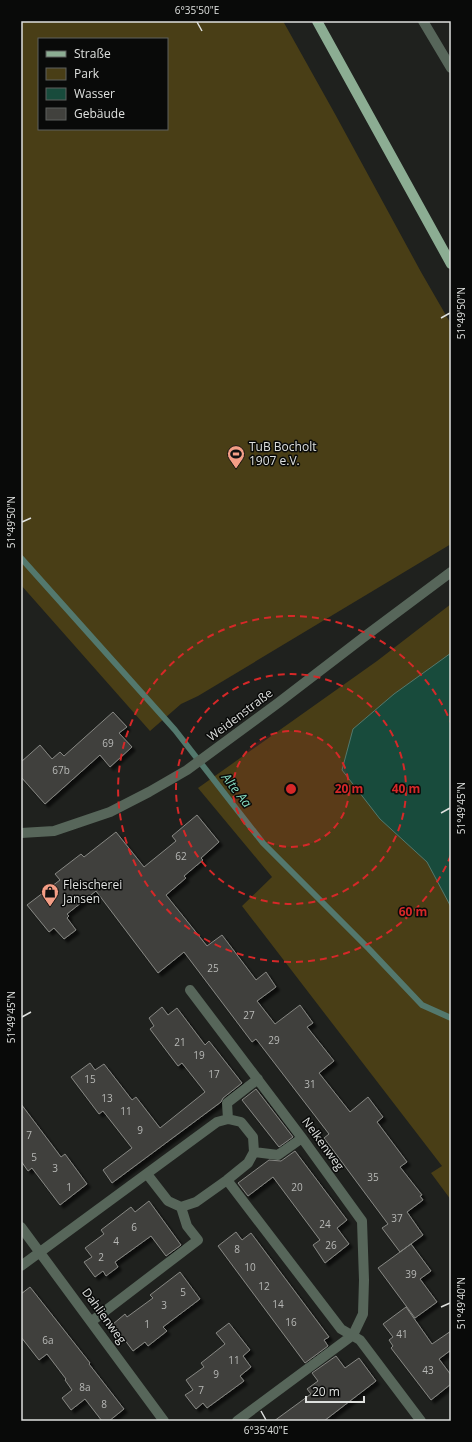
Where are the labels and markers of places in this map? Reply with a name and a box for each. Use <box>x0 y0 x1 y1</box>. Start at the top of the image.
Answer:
place label: TuB Bocholt 1907 e.V. <box>249 438 316 469</box>
sports icon: TuB Bocholt 1907 e.V. <box>226 444 246 469</box>
centre of rings <box>284 782 298 796</box>
place label: Fleischerei Jansen <box>62 876 122 907</box>
shop icon: Fleischerei Jansen <box>40 882 60 907</box>

